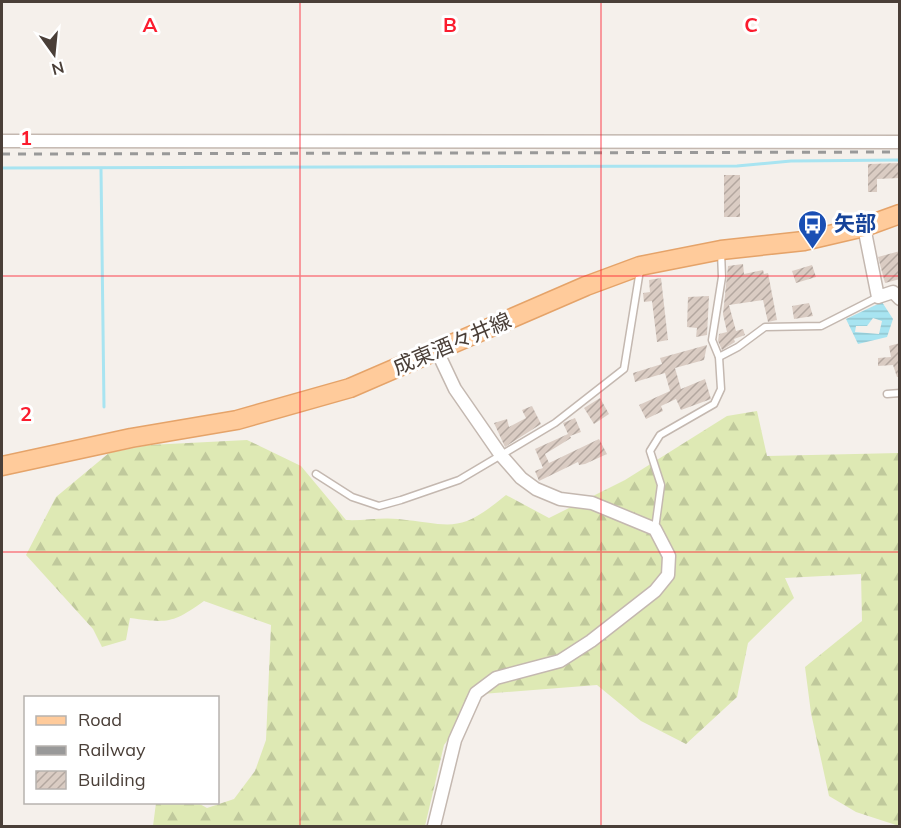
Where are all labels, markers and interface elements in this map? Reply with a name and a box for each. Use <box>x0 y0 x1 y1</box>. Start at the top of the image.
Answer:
text: A <box>143 12 158 37</box>
text: B <box>443 12 457 37</box>
text: C <box>744 12 758 37</box>
north arrow <box>24 24 84 84</box>
text: N <box>49 57 66 80</box>
text: 1 <box>20 125 32 150</box>
bus stop icon: 矢部 <box>797 208 829 250</box>
place label: 矢部 <box>834 210 876 236</box>
street label: 成東酒々井線 <box>389 306 515 380</box>
text: 2 <box>20 401 32 426</box>
legend <box>24 696 219 804</box>
text: Road <box>78 708 122 731</box>
text: Railway <box>78 738 146 761</box>
text: Building <box>78 768 146 791</box>

